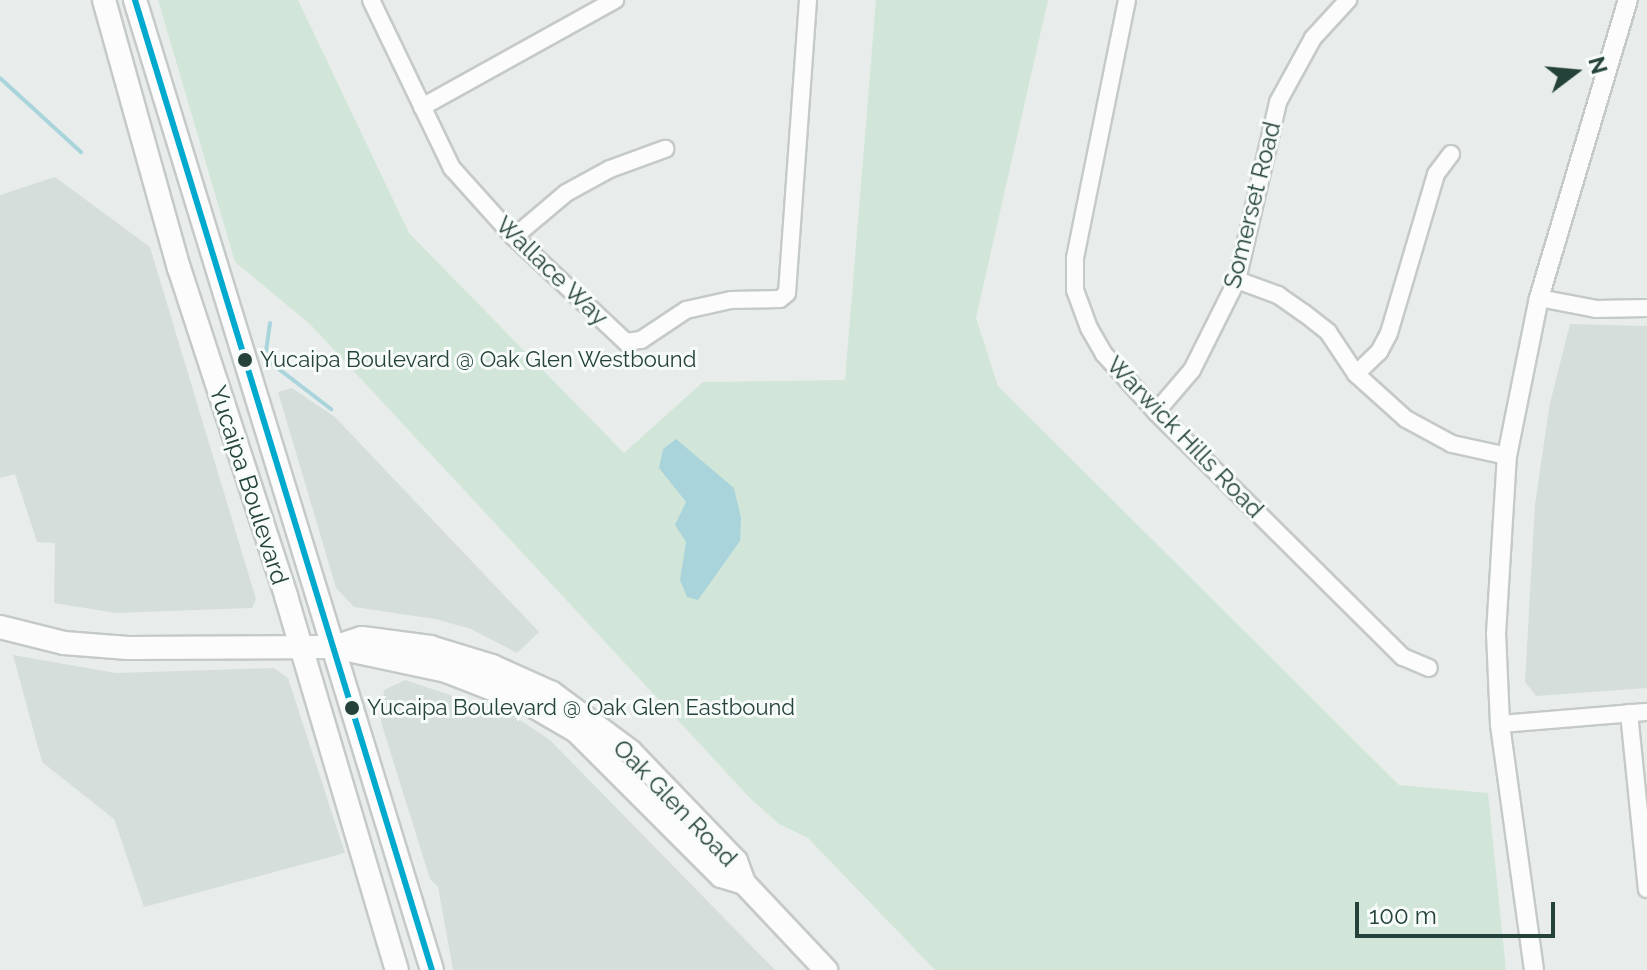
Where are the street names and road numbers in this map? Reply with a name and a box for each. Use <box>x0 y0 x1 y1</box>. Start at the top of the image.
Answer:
street label: Somerset Road <box>1217 119 1287 291</box>
street label: Wallace Way <box>490 210 614 332</box>
street label: Warwick Hills Road <box>1101 350 1269 524</box>
street label: Yucaipa Boulevard <box>203 382 295 588</box>
street label: Oak Glen Road <box>607 734 743 872</box>

